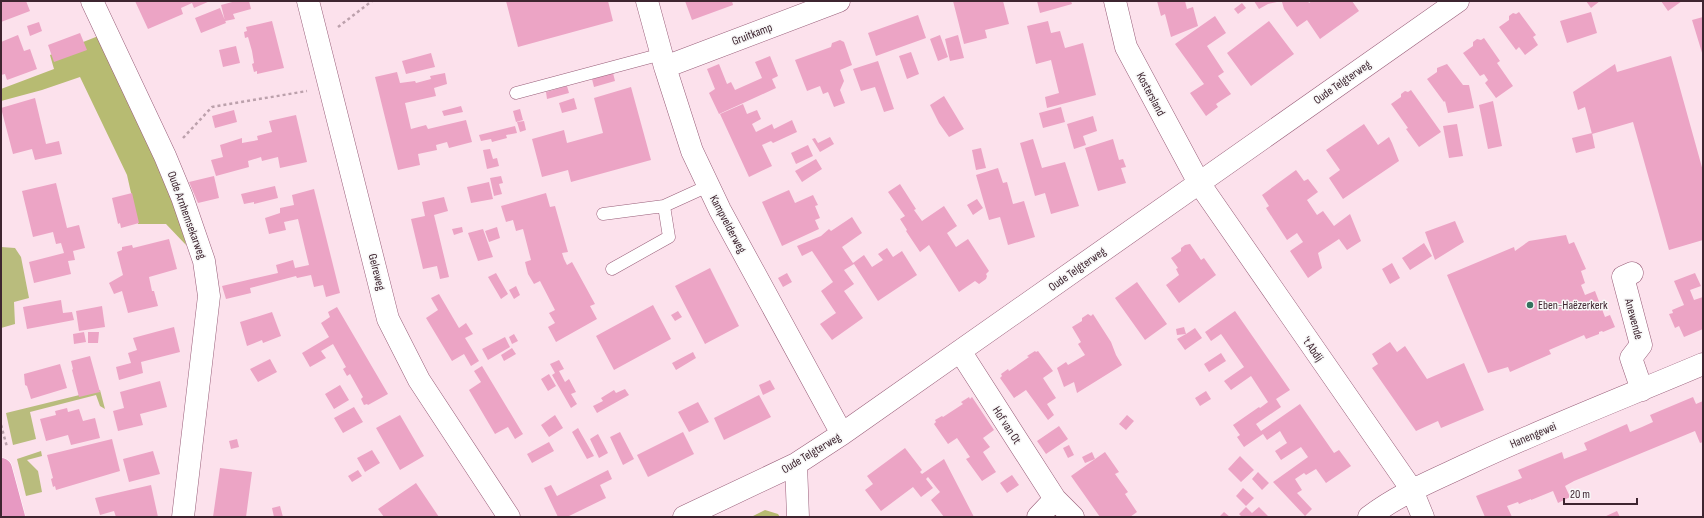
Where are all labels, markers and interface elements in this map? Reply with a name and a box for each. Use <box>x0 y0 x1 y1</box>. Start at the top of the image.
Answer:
street label: Gruitkamp <box>730 20 775 49</box>
street label: Oude Telgterweg <box>1311 57 1374 108</box>
street label: Kostersland <box>1133 70 1168 119</box>
street label: Oude Arnhemsekarweg <box>164 169 209 261</box>
street label: Kampvelderweg <box>706 192 749 256</box>
street label: Oude Telgterweg <box>1046 244 1109 295</box>
street label: Gelreweg <box>365 252 388 292</box>
street label: Anewende <box>1621 296 1646 341</box>
place label: Eben-Haëzerkerk <box>1538 298 1608 313</box>
marker: Eben-Haëzerkerk <box>1525 300 1535 310</box>
street label: 't Abdij <box>1299 334 1327 365</box>
street label: Hof van Ot <box>989 404 1025 447</box>
street label: Hanengewei <box>1508 419 1559 452</box>
street label: Oude Telgterweg <box>779 430 844 477</box>
scale bar <box>1564 480 1637 506</box>
text: 20 m <box>1570 487 1590 502</box>

